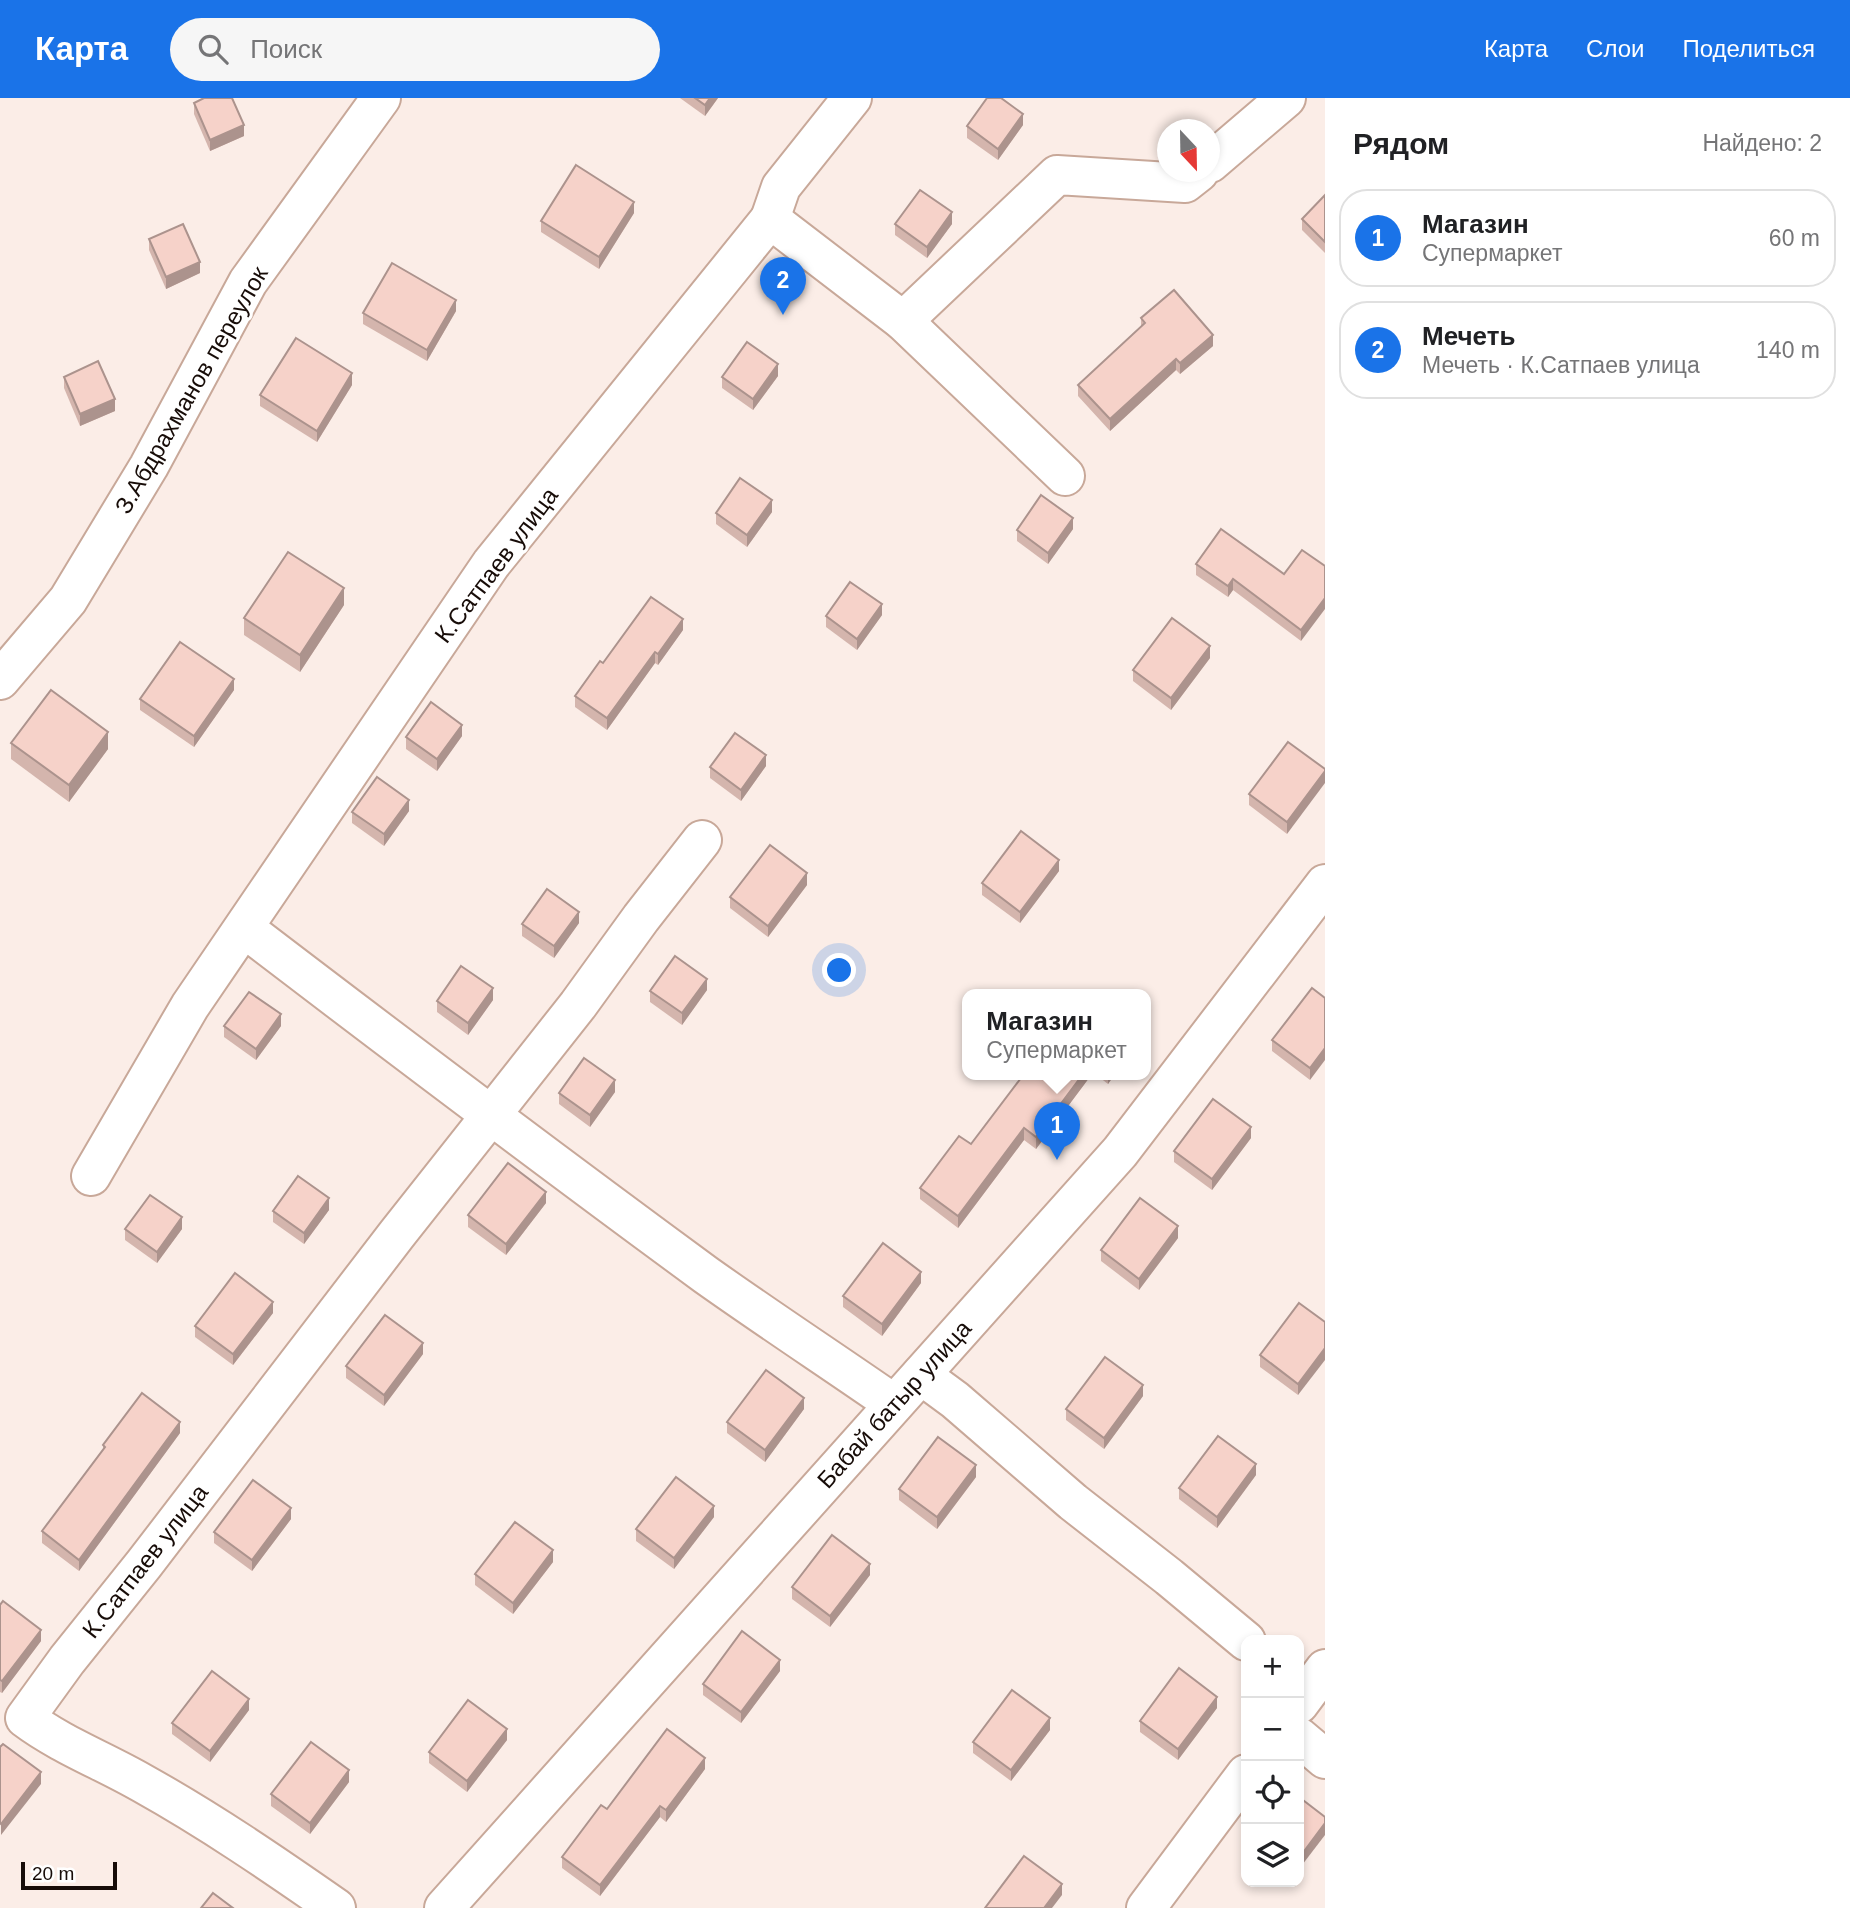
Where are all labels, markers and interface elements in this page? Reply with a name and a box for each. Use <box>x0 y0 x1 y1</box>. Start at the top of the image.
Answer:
search box <box>170 18 660 81</box>
text: Карта <box>35 30 128 67</box>
icon: search <box>194 30 232 68</box>
text: Поиск <box>250 34 322 64</box>
text: Карта <box>1484 35 1548 62</box>
text: Слои <box>1586 35 1644 62</box>
text: Поделиться <box>1682 35 1815 62</box>
north arrow <box>1157 119 1220 182</box>
text: Рядом <box>1353 127 1449 160</box>
text: Найдено: 2 <box>1702 130 1822 156</box>
text: Магазин <box>1422 209 1529 239</box>
text: 1 <box>1372 225 1384 251</box>
text: 60 m <box>1769 225 1820 251</box>
text: Супермаркет <box>1422 240 1562 266</box>
pin: 2 <box>760 257 806 315</box>
street label: З.Абдрахманов переулок <box>109 261 273 518</box>
text: Мечеть <box>1422 321 1515 351</box>
text: 2 <box>1372 337 1384 363</box>
text: 140 m <box>1756 337 1820 363</box>
text: Мечеть · К.Сатпаев улица <box>1422 352 1700 378</box>
street label: К.Сатпаев улица <box>429 482 563 648</box>
your location <box>822 953 856 987</box>
popup <box>962 989 1151 1080</box>
text: Магазин <box>986 1006 1093 1036</box>
text: Супермаркет <box>986 1037 1127 1063</box>
pin: 1 <box>1034 1102 1080 1160</box>
street label: Бабай батыр улица <box>812 1314 977 1493</box>
street label: К.Сатпаев улица <box>77 1478 214 1643</box>
map controls <box>1241 1635 1304 1887</box>
button: + <box>1241 1635 1304 1698</box>
button: − <box>1241 1698 1304 1761</box>
button: locate <box>1241 1761 1304 1824</box>
button: layers <box>1241 1824 1304 1887</box>
scale bar <box>21 1859 117 1891</box>
text: 20 m <box>32 1863 74 1884</box>

